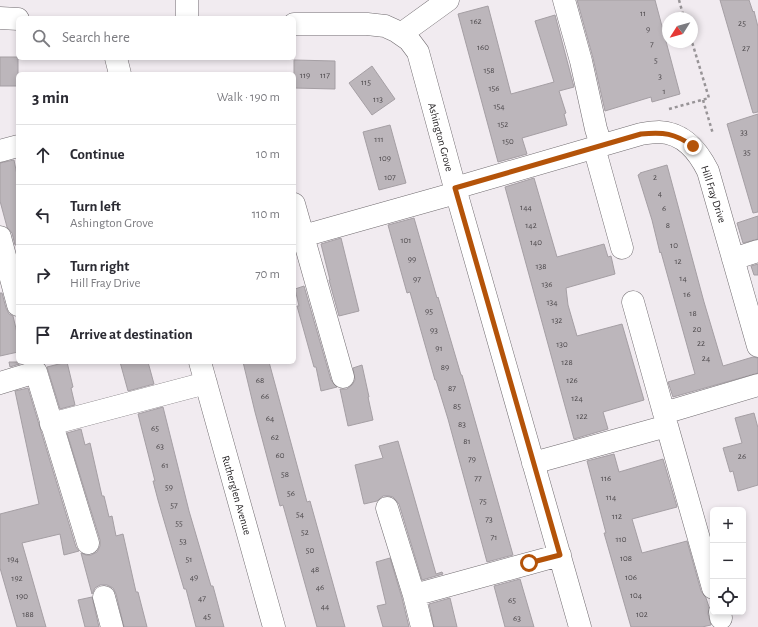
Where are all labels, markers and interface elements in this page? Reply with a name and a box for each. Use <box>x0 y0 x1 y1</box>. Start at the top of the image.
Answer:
house number: 11 <box>640 9 646 18</box>
north arrow <box>662 12 698 48</box>
search box <box>16 16 296 60</box>
house number: 162 <box>470 17 482 26</box>
house number: 25 <box>738 19 746 28</box>
house number: 9 <box>646 25 650 34</box>
icon: search <box>30 27 52 49</box>
text: Search here <box>62 30 130 45</box>
house number: 7 <box>650 40 654 49</box>
house number: 160 <box>477 43 489 52</box>
house number: 27 <box>742 44 750 53</box>
house number: 5 <box>654 56 658 65</box>
house number: 158 <box>483 66 495 75</box>
house number: 119 <box>300 71 310 80</box>
house number: 117 <box>320 71 330 80</box>
house number: 3 <box>658 72 662 81</box>
house number: 115 <box>361 78 371 87</box>
house number: 156 <box>488 84 500 93</box>
house number: 1 <box>662 87 666 96</box>
text: 3 min <box>32 89 69 106</box>
text: Walk · 190 m <box>217 91 280 104</box>
house number: 113 <box>373 95 383 104</box>
street label: Ashington Grove <box>426 102 455 173</box>
house number: 154 <box>493 102 505 111</box>
house number: 152 <box>498 120 508 129</box>
house number: 33 <box>740 128 748 137</box>
house number: 111 <box>374 135 384 144</box>
house number: 150 <box>502 137 514 146</box>
route end <box>684 137 702 155</box>
icon: ahead <box>32 144 54 166</box>
text: Continue <box>70 147 125 162</box>
text: 10 m <box>256 148 280 161</box>
house number: 35 <box>743 148 751 157</box>
house number: 109 <box>379 154 391 163</box>
street label: Hill Fray Drive <box>699 164 728 224</box>
house number: 107 <box>384 173 396 182</box>
house number: 2 <box>653 173 657 182</box>
house number: 4 <box>658 189 663 198</box>
text: Turn left <box>70 199 121 214</box>
house number: 144 <box>520 203 533 212</box>
icon: left <box>32 204 54 226</box>
house number: 6 <box>662 204 666 213</box>
text: 110 m <box>252 208 280 221</box>
text: Ashington Grove <box>70 217 154 230</box>
house number: 142 <box>525 221 537 230</box>
house number: 8 <box>666 221 670 230</box>
house number: 101 <box>401 236 411 245</box>
house number: 140 <box>530 238 542 247</box>
house number: 10 <box>670 241 678 250</box>
house number: 99 <box>408 255 416 264</box>
house number: 12 <box>674 257 682 266</box>
text: Turn right <box>70 259 129 274</box>
house number: 138 <box>535 262 547 271</box>
icon: right <box>32 264 54 286</box>
text: 70 m <box>255 268 280 281</box>
house number: 14 <box>679 274 687 283</box>
house number: 97 <box>413 275 421 284</box>
text: Hill Fray Drive <box>70 277 140 290</box>
house number: 136 <box>541 280 553 289</box>
house number: 16 <box>683 290 691 299</box>
house number: 134 <box>546 298 558 307</box>
house number: 95 <box>425 307 433 316</box>
house number: 18 <box>689 309 697 318</box>
house number: 132 <box>552 316 562 325</box>
icon: arrive <box>32 324 54 346</box>
house number: 20 <box>693 325 702 334</box>
house number: 93 <box>430 326 438 335</box>
text: Arrive at destination <box>70 327 193 342</box>
house number: 22 <box>697 339 705 348</box>
house number: 130 <box>556 340 568 349</box>
house number: 91 <box>435 344 443 353</box>
house number: 24 <box>702 354 711 363</box>
house number: 128 <box>561 358 573 367</box>
house number: 89 <box>441 363 449 372</box>
house number: 68 <box>256 376 264 385</box>
house number: 126 <box>566 376 578 385</box>
house number: 87 <box>448 384 456 393</box>
house number: 66 <box>261 392 269 401</box>
house number: 124 <box>571 394 583 403</box>
house number: 85 <box>453 402 461 411</box>
house number: 122 <box>576 412 588 421</box>
house number: 64 <box>266 414 275 423</box>
house number: 83 <box>458 420 466 429</box>
house number: 65 <box>151 424 159 433</box>
house number: 62 <box>271 433 279 442</box>
house number: 81 <box>463 437 471 446</box>
house number: 63 <box>156 442 164 451</box>
house number: 60 <box>276 451 285 460</box>
house number: 26 <box>738 452 746 461</box>
street label: Rutherglen Avenue <box>220 454 253 536</box>
house number: 79 <box>468 455 476 464</box>
house number: 61 <box>161 461 169 470</box>
house number: 58 <box>281 470 289 479</box>
house number: 77 <box>474 474 482 483</box>
house number: 116 <box>601 474 611 483</box>
house number: 59 <box>165 483 173 492</box>
house number: 56 <box>287 489 295 498</box>
house number: 114 <box>606 493 617 502</box>
house number: 75 <box>479 497 487 506</box>
house number: 57 <box>170 501 178 510</box>
map controls <box>710 507 746 615</box>
button: + <box>710 507 746 543</box>
house number: 54 <box>296 510 305 519</box>
house number: 112 <box>612 512 622 521</box>
house number: 73 <box>485 515 493 524</box>
house number: 55 <box>175 519 183 528</box>
house number: 52 <box>301 528 309 537</box>
house number: 71 <box>491 533 497 542</box>
house number: 110 <box>616 535 627 544</box>
house number: 53 <box>179 537 187 546</box>
button: − <box>710 543 746 579</box>
house number: 50 <box>306 546 315 555</box>
route start <box>520 554 538 572</box>
house number: 108 <box>620 554 632 563</box>
house number: 194 <box>7 555 19 564</box>
house number: 51 <box>186 555 192 564</box>
house number: 48 <box>311 565 319 574</box>
house number: 49 <box>190 573 198 582</box>
house number: 106 <box>625 573 637 582</box>
house number: 192 <box>11 574 23 583</box>
button: locate <box>710 579 746 615</box>
house number: 46 <box>316 583 324 592</box>
house number: 104 <box>630 591 643 600</box>
house number: 190 <box>16 592 28 601</box>
house number: 47 <box>198 594 206 603</box>
house number: 65 <box>508 596 516 605</box>
house number: 44 <box>321 602 330 611</box>
house number: 188 <box>22 610 34 619</box>
house number: 102 <box>636 610 648 619</box>
house number: 45 <box>203 612 211 621</box>
house number: 63 <box>513 614 521 623</box>

